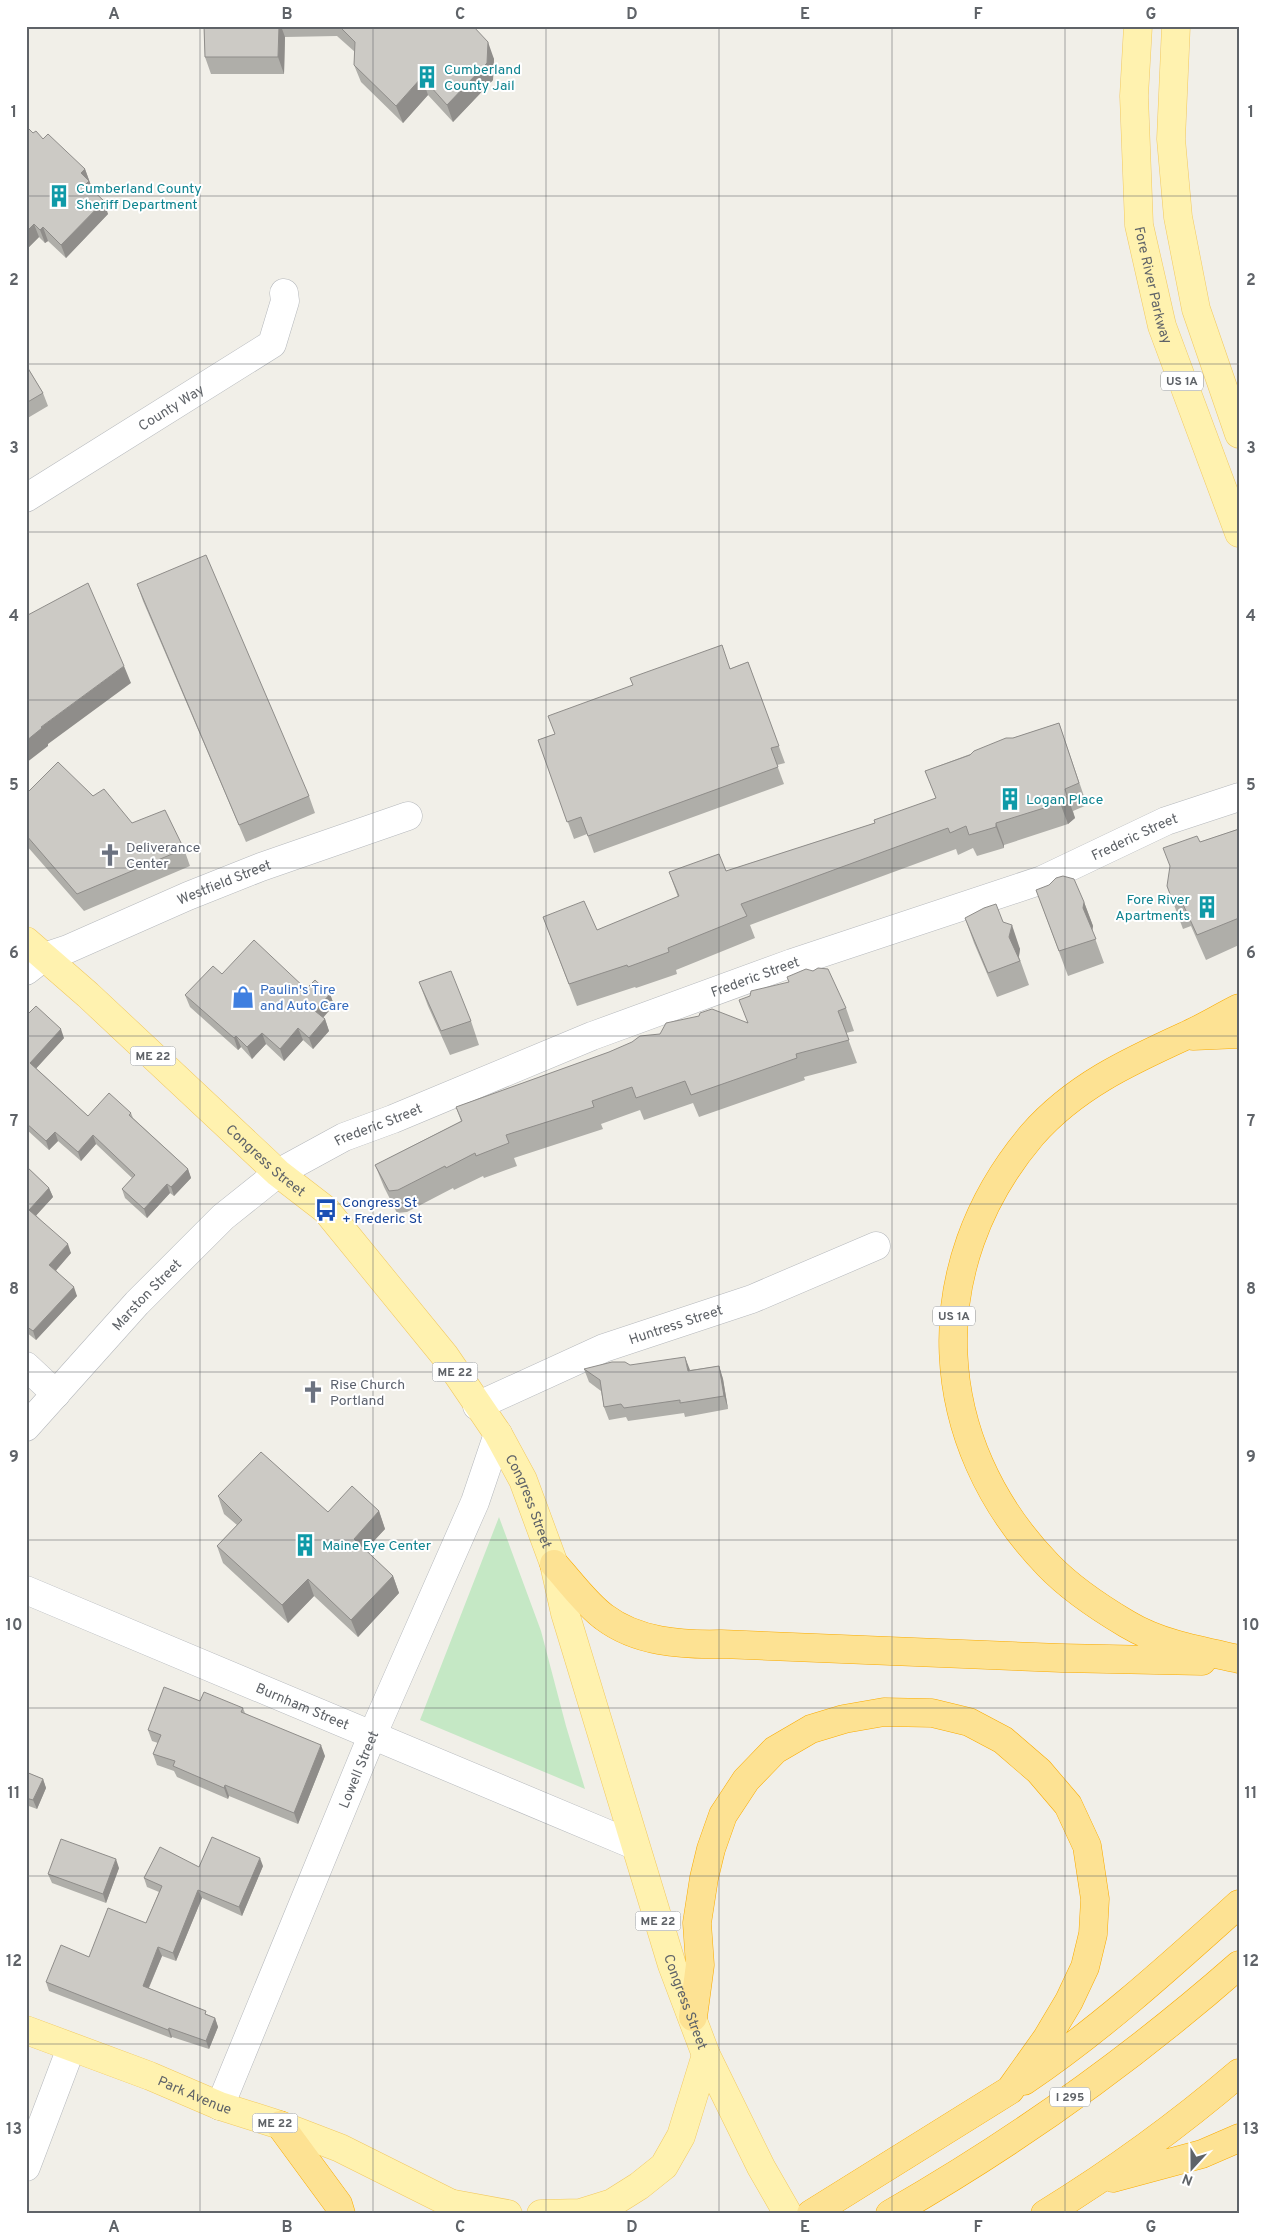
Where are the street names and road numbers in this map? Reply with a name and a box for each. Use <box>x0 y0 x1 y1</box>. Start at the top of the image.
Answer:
street label: Fore River Parkway <box>1130 225 1175 347</box>
road number: US 1A <box>1161 372 1203 391</box>
street label: County Way <box>136 382 208 435</box>
street label: Frederic Street <box>1089 811 1180 865</box>
street label: Westfield Street <box>175 857 274 910</box>
street label: Frederic Street <box>709 954 802 1002</box>
road number: ME 22 <box>130 1046 176 1066</box>
street label: Frederic Street <box>332 1101 425 1151</box>
street label: Congress Street <box>222 1122 308 1201</box>
street label: Marston Street <box>109 1256 186 1335</box>
street label: Huntress Street <box>627 1302 725 1349</box>
road number: US 1A <box>933 1306 975 1325</box>
road number: ME 22 <box>432 1362 478 1381</box>
street label: Congress Street <box>501 1452 555 1551</box>
street label: Burnham Street <box>253 1680 351 1735</box>
street label: Lowell Street <box>336 1729 383 1811</box>
road number: ME 22 <box>636 1912 680 1930</box>
street label: Congress Street <box>659 1952 710 2052</box>
street label: Park Avenue <box>155 2073 233 2119</box>
road number: I 295 <box>1050 2088 1090 2106</box>
road number: ME 22 <box>252 2114 298 2132</box>

